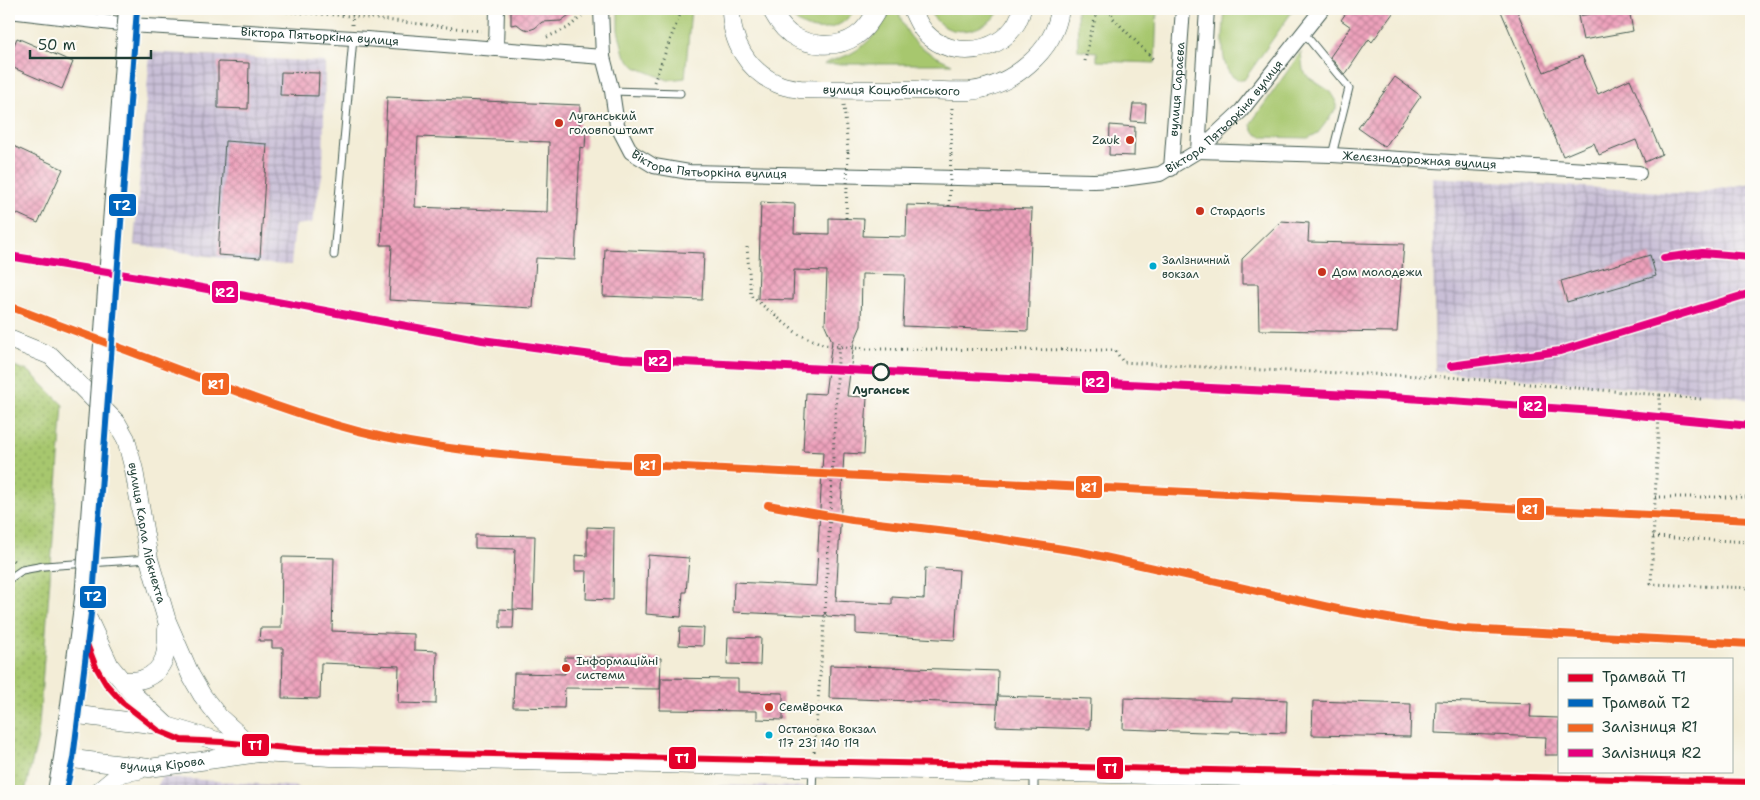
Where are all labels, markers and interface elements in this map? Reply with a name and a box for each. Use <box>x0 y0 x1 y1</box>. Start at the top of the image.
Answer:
street label: Віктора Пятьоркіна вулиця <box>240 23 400 49</box>
scale bar <box>30 28 151 60</box>
text: 50 m <box>38 35 76 55</box>
street label: вулиця Сараєва <box>1165 41 1189 137</box>
street label: Віктора Пятьоркіна вулиця <box>1162 57 1287 177</box>
street label: вулиця Коцюбинського <box>823 81 960 99</box>
place label: Луганський головпоштамт <box>569 108 655 138</box>
marker: Луганський головпоштамт <box>553 117 565 129</box>
place label: Zauk <box>1092 132 1120 148</box>
marker: Zauk <box>1124 134 1136 146</box>
street label: Віктора Пятьоркіна вулиця <box>628 146 787 182</box>
street label: Желєзнодорожная вулиця <box>1342 148 1497 173</box>
line badge: T2 <box>108 193 137 217</box>
text: T2 <box>113 196 131 214</box>
place label: Стардог!s <box>1210 203 1266 219</box>
marker: Стардог!s <box>1194 205 1206 217</box>
place label: Залізничний вокзал <box>1162 253 1230 282</box>
marker: Залізничний вокзал <box>1148 261 1158 271</box>
place label: Дом молодежи <box>1332 264 1422 280</box>
marker: Дом молодежи <box>1316 266 1328 278</box>
line badge: R2 <box>211 280 239 304</box>
text: R2 <box>215 283 235 301</box>
line badge: R2 <box>643 349 672 373</box>
text: R2 <box>648 352 668 370</box>
marker: Луганськ <box>872 363 890 381</box>
line badge: R2 <box>1081 370 1110 394</box>
line badge: R1 <box>201 372 230 396</box>
text: R2 <box>1085 373 1105 391</box>
text: R1 <box>208 375 224 393</box>
place label: Луганськ <box>852 382 910 398</box>
line badge: R2 <box>1518 395 1547 419</box>
text: R2 <box>1523 397 1543 415</box>
line badge: R1 <box>633 453 662 477</box>
text: R1 <box>640 456 656 474</box>
street label: вулиця Карла Лібкнехта <box>124 460 170 606</box>
line badge: R1 <box>1075 475 1103 499</box>
text: R1 <box>1081 478 1097 496</box>
line badge: R1 <box>1516 497 1545 521</box>
text: R1 <box>1522 500 1538 518</box>
line badge: T2 <box>79 585 107 609</box>
text: T2 <box>84 587 102 605</box>
place label: Інформаційні системи <box>576 653 658 683</box>
legend <box>1558 658 1732 772</box>
marker: Інформаційні системи <box>560 662 572 674</box>
text: Трамвай T1 <box>1602 667 1686 687</box>
text: Трамвай T2 <box>1602 693 1690 713</box>
place label: Семёрочка <box>779 699 844 715</box>
marker: Семёрочка <box>763 701 775 713</box>
text: Залізниця R1 <box>1602 717 1698 737</box>
place label: Остановка Вокзал 117 231 140 119 <box>778 722 876 751</box>
marker: Остановка Вокзал 117 231 140 119 <box>764 730 774 740</box>
line badge: T1 <box>241 733 270 757</box>
text: T1 <box>248 736 262 754</box>
text: Залізниця R2 <box>1602 743 1702 763</box>
line badge: T1 <box>668 746 697 770</box>
text: T1 <box>675 749 689 767</box>
street label: вулиця Кірова <box>119 752 206 776</box>
line badge: T1 <box>1096 756 1124 780</box>
text: T1 <box>1103 759 1117 777</box>

